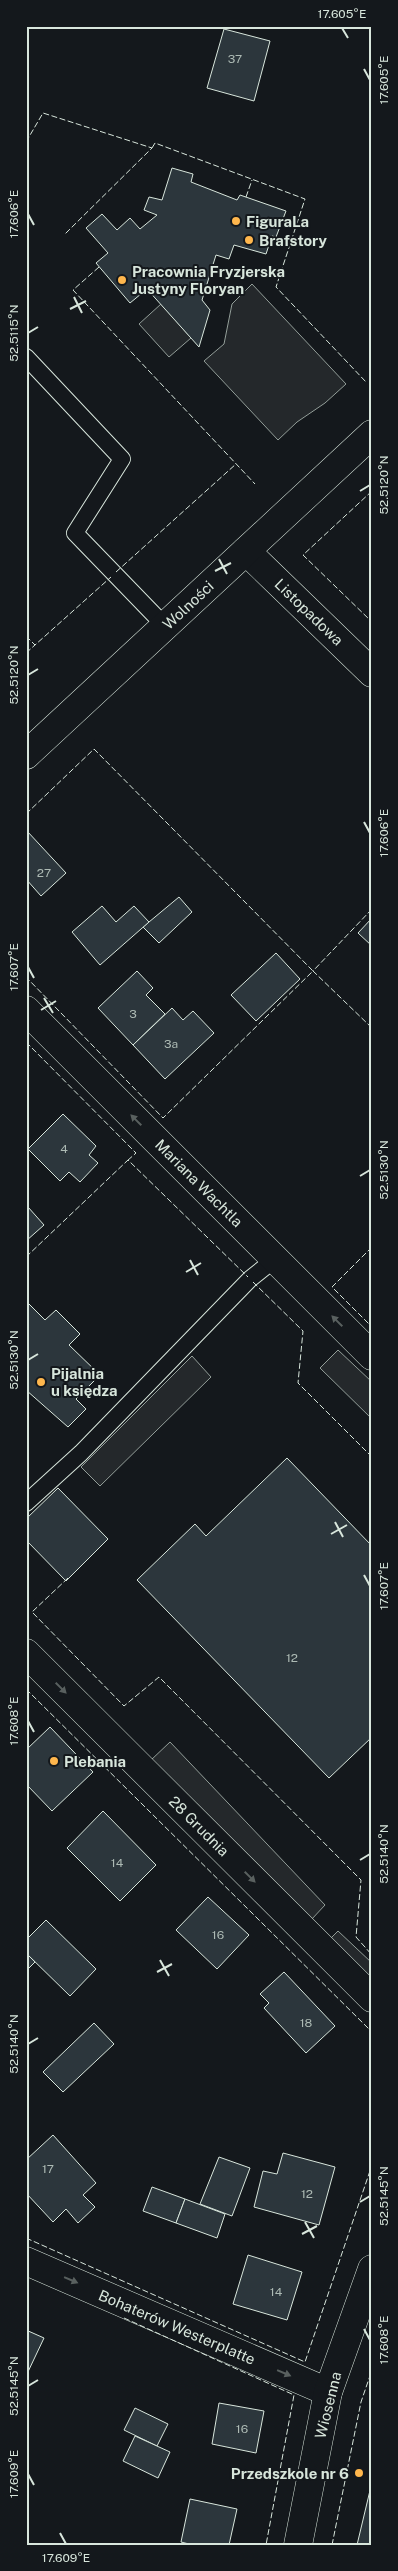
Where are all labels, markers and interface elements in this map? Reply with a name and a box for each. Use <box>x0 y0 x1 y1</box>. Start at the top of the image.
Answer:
text: 17.605°E <box>318 7 366 21</box>
house number: 37 <box>228 52 242 66</box>
text: 17.605°E <box>377 56 391 104</box>
text: 17.606°E <box>7 190 21 238</box>
place label: FiguraLa <box>246 213 309 230</box>
marker: FiguraLa <box>230 215 242 227</box>
place label: Brafstory <box>259 232 327 249</box>
marker: Brafstory <box>243 234 255 246</box>
place label: Pracownia Fryzjerska Justyny Floryan <box>132 263 285 297</box>
marker: Pracownia Fryzjerska Justyny Floryan <box>116 274 128 286</box>
text: 52.5115°N <box>7 304 21 362</box>
text: 52.5120°N <box>377 455 391 515</box>
street label: Listopadowa <box>271 575 347 649</box>
street label: Wolności <box>159 577 217 633</box>
text: 52.5120°N <box>7 645 21 705</box>
text: 17.606°E <box>377 809 391 857</box>
house number: 27 <box>37 866 51 880</box>
text: 17.607°E <box>7 943 21 991</box>
house number: 3 <box>129 1007 137 1021</box>
house number: 3a <box>164 1037 178 1051</box>
one-way arrow <box>130 1114 142 1126</box>
street label: Mariana Wachtla <box>152 1136 246 1230</box>
text: 52.5130°N <box>377 1140 391 1200</box>
house number: 4 <box>60 1142 68 1156</box>
one-way arrow <box>331 1315 343 1327</box>
text: 52.5130°N <box>7 1330 21 1390</box>
place label: Pijalnia u księdza <box>51 1365 118 1399</box>
marker: Pijalnia u księdza <box>35 1376 47 1388</box>
text: 17.607°E <box>377 1562 391 1610</box>
house number: 12 <box>286 1651 298 1665</box>
one-way arrow <box>55 1682 67 1694</box>
text: 17.608°E <box>7 1697 21 1745</box>
place label: Plebania <box>64 1753 126 1770</box>
marker: Plebania <box>48 1755 60 1767</box>
street label: 28 Grudnia <box>166 1793 232 1859</box>
text: 52.5140°N <box>377 1824 391 1884</box>
house number: 14 <box>111 1856 124 1870</box>
one-way arrow <box>244 1871 256 1883</box>
house number: 16 <box>212 1928 224 1942</box>
text: 52.5140°N <box>7 2014 21 2074</box>
house number: 18 <box>300 2016 313 2030</box>
house number: 17 <box>42 2162 54 2176</box>
text: 52.5145°N <box>377 2166 391 2226</box>
house number: 12 <box>301 2187 313 2201</box>
one-way arrow <box>64 2277 78 2285</box>
house number: 14 <box>270 2285 283 2299</box>
street label: Bohaterów Westerplatte <box>96 2286 258 2368</box>
text: 17.608°E <box>377 2316 391 2364</box>
text: 52.5145°N <box>7 2356 21 2416</box>
one-way arrow <box>277 2370 291 2378</box>
street label: Wiosenna <box>312 2370 344 2440</box>
house number: 16 <box>236 2422 248 2436</box>
text: 17.609°E <box>7 2450 21 2498</box>
place label: Przedszkole nr 6 <box>231 2465 349 2482</box>
marker: Przedszkole nr 6 <box>353 2467 365 2479</box>
text: 17.609°E <box>42 2551 90 2565</box>

